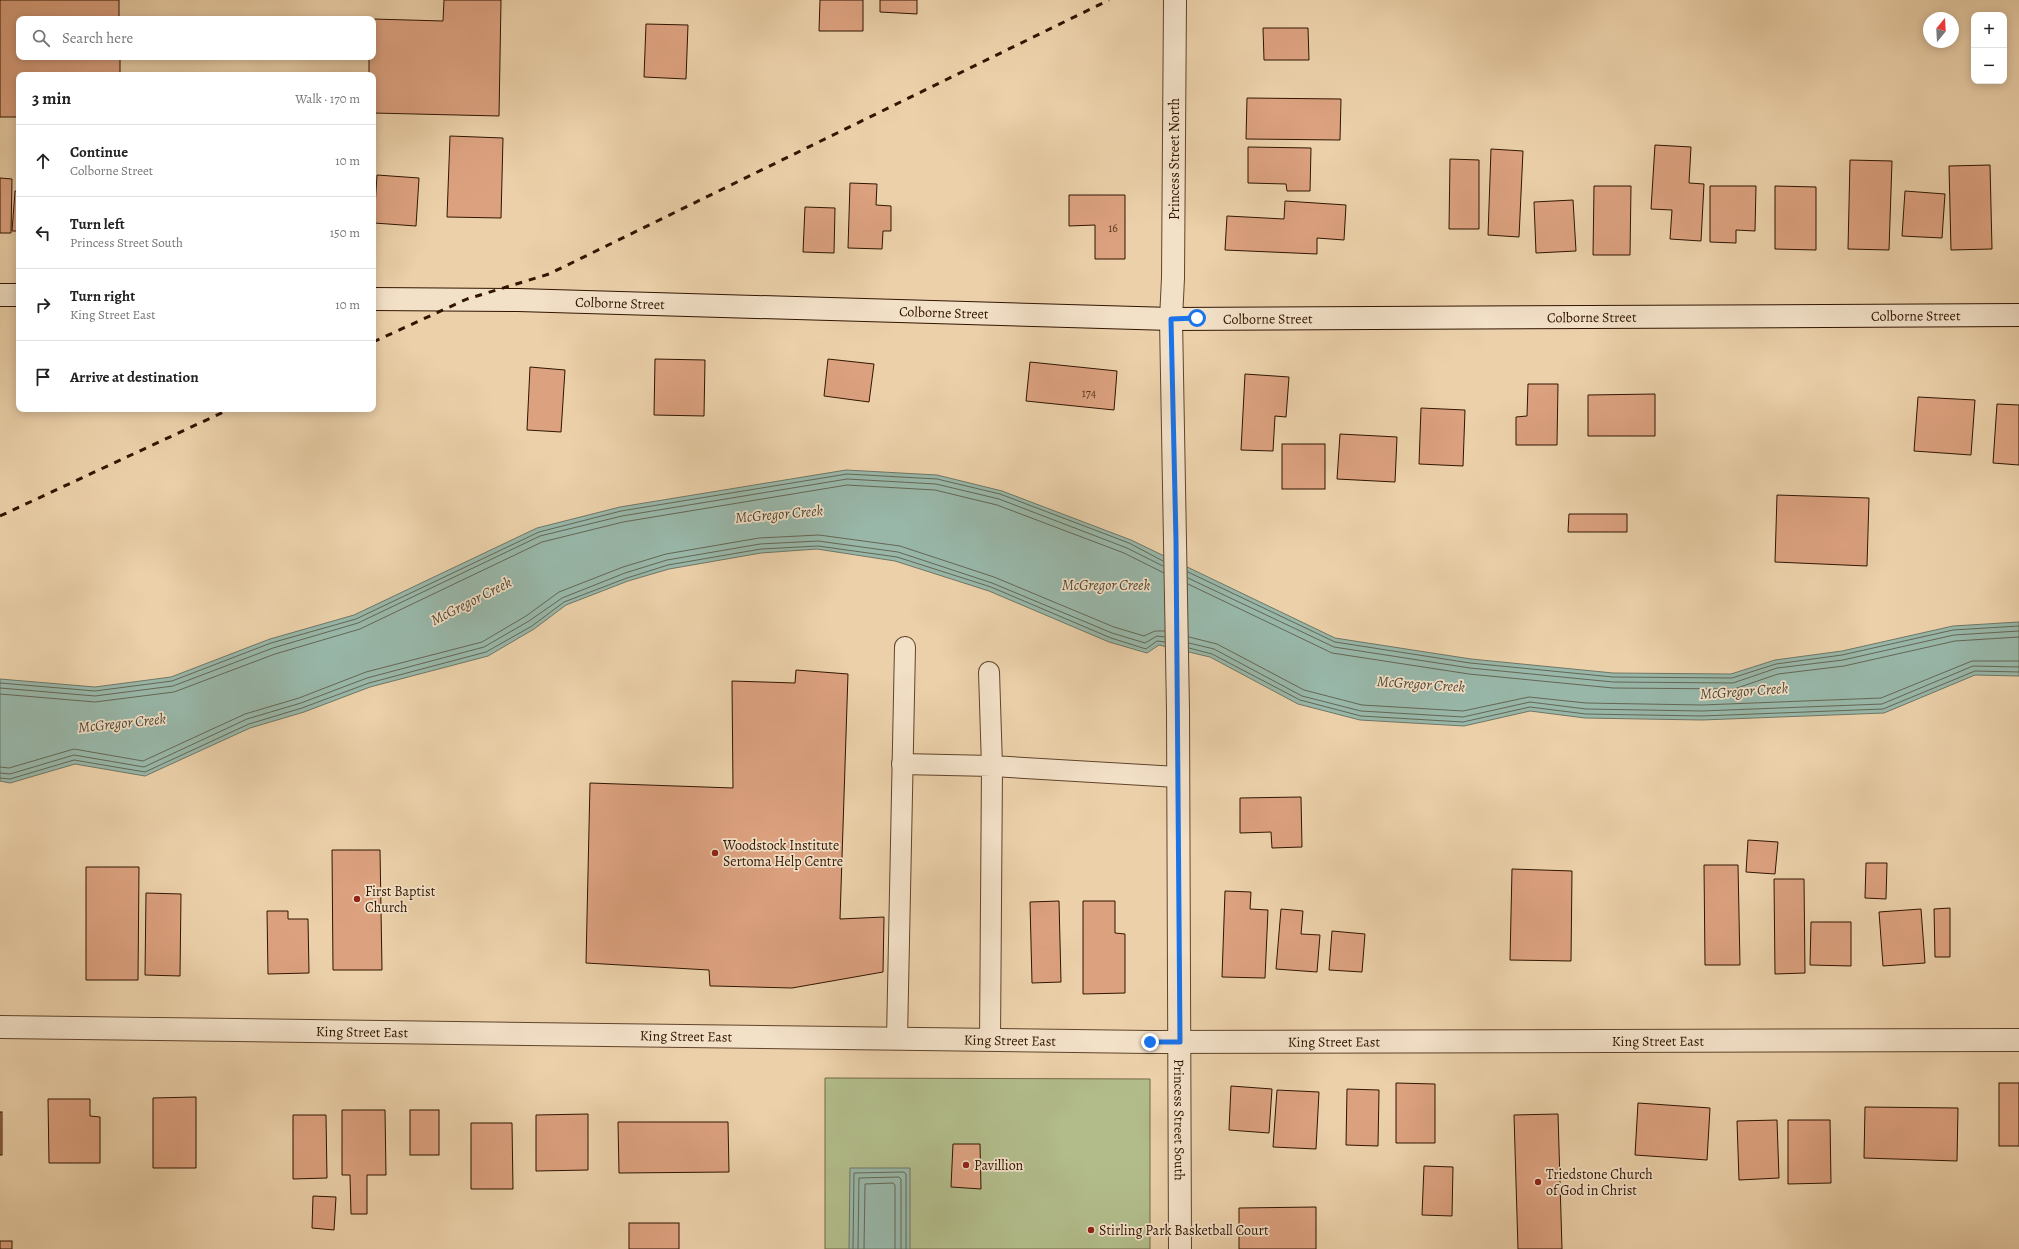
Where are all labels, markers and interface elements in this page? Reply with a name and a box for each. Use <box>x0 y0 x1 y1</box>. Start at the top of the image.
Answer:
north arrow <box>1923 12 1959 48</box>
map controls <box>1971 12 2007 84</box>
button: + <box>1971 12 2007 48</box>
search box <box>16 16 376 60</box>
icon: search <box>30 27 52 49</box>
text: Search here <box>62 28 133 48</box>
button: − <box>1971 48 2007 84</box>
text: 3 min <box>32 87 71 110</box>
text: Walk · 170 m <box>295 90 360 107</box>
street label: Princess Street North <box>1165 97 1184 220</box>
text: Continue <box>70 142 128 162</box>
icon: ahead <box>32 150 54 172</box>
text: 10 m <box>335 152 360 169</box>
text: Colborne Street <box>70 162 153 179</box>
text: Turn left <box>70 214 125 234</box>
house number: 16 <box>1108 220 1118 236</box>
icon: left <box>32 222 54 244</box>
text: 150 m <box>330 224 360 241</box>
text: Princess Street South <box>70 234 183 251</box>
text: Turn right <box>70 286 135 306</box>
street label: Colborne Street <box>575 292 665 314</box>
icon: right <box>32 294 54 316</box>
text: 10 m <box>335 296 360 313</box>
street label: Colborne Street <box>899 302 989 323</box>
text: King Street East <box>70 306 156 323</box>
street label: Colborne Street <box>1871 306 1961 325</box>
street label: Colborne Street <box>1547 307 1637 327</box>
route start <box>1188 309 1206 327</box>
street label: Colborne Street <box>1223 309 1313 328</box>
icon: arrive <box>32 366 54 388</box>
text: Arrive at destination <box>70 367 199 387</box>
house number: 174 <box>1082 385 1097 401</box>
water label: McGregor Creek <box>734 500 824 528</box>
water label: McGregor Creek <box>427 572 515 630</box>
water label: McGregor Creek <box>1062 575 1150 595</box>
water label: McGregor Creek <box>1376 671 1466 697</box>
water label: McGregor Creek <box>1699 678 1789 704</box>
water label: McGregor Creek <box>77 708 167 738</box>
place label: Woodstock Institute Sertoma Help Centre <box>722 836 843 871</box>
marker: Woodstock Institute Sertoma Help Centre <box>710 848 720 858</box>
place label: First Baptist Church <box>365 882 436 917</box>
marker: First Baptist Church <box>352 894 362 904</box>
street label: King Street East <box>316 1022 409 1042</box>
street label: King Street East <box>640 1026 733 1046</box>
street label: King Street East <box>964 1030 1057 1050</box>
street label: King Street East <box>1612 1031 1704 1050</box>
street label: King Street East <box>1288 1032 1380 1051</box>
route end <box>1141 1033 1159 1051</box>
street label: Princess Street South <box>1170 1059 1189 1181</box>
place label: Pavillion <box>974 1156 1024 1175</box>
marker: Pavillion <box>961 1160 971 1170</box>
place label: Triedstone Church of God in Christ <box>1546 1165 1653 1200</box>
marker: Triedstone Church of God in Christ <box>1533 1177 1543 1187</box>
place label: Stirling Park Basketball Court <box>1099 1221 1269 1240</box>
marker: Stirling Park Basketball Court <box>1086 1225 1096 1235</box>

